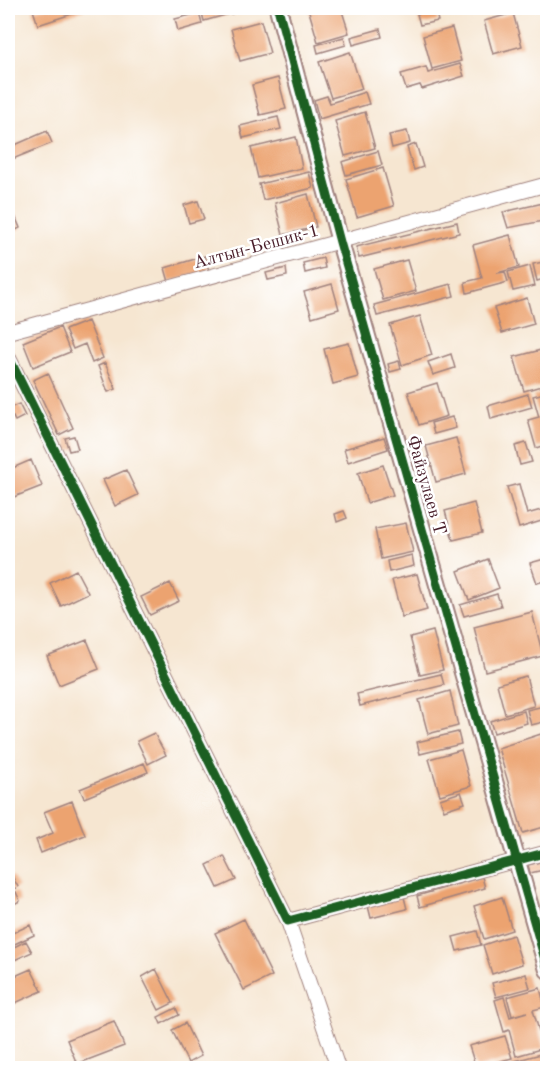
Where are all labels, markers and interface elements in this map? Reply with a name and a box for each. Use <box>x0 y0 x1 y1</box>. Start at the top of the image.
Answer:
street label: Алтын-Бешик-1 <box>191 222 321 272</box>
street label: Файзулаев Т <box>403 433 449 537</box>

